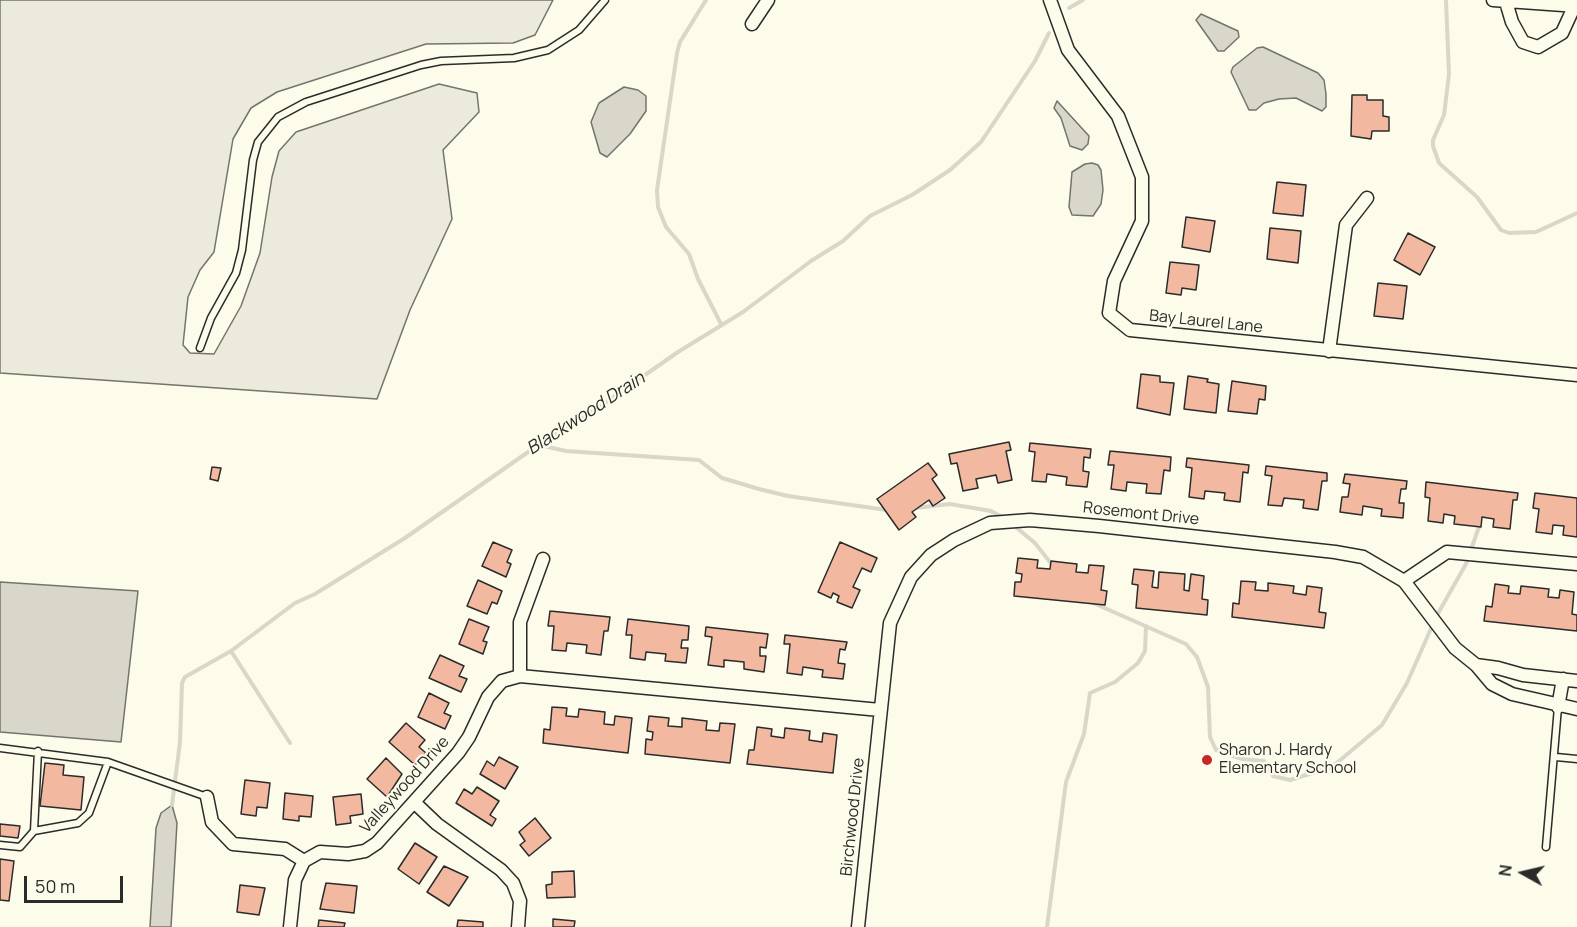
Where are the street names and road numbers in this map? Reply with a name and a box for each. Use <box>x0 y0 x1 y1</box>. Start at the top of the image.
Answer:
street label: Bay Laurel Lane <box>1148 306 1264 338</box>
street label: Rosemont Drive <box>1082 498 1200 530</box>
street label: Valleywood Drive <box>356 733 454 837</box>
street label: Birchwood Drive <box>837 757 869 877</box>

